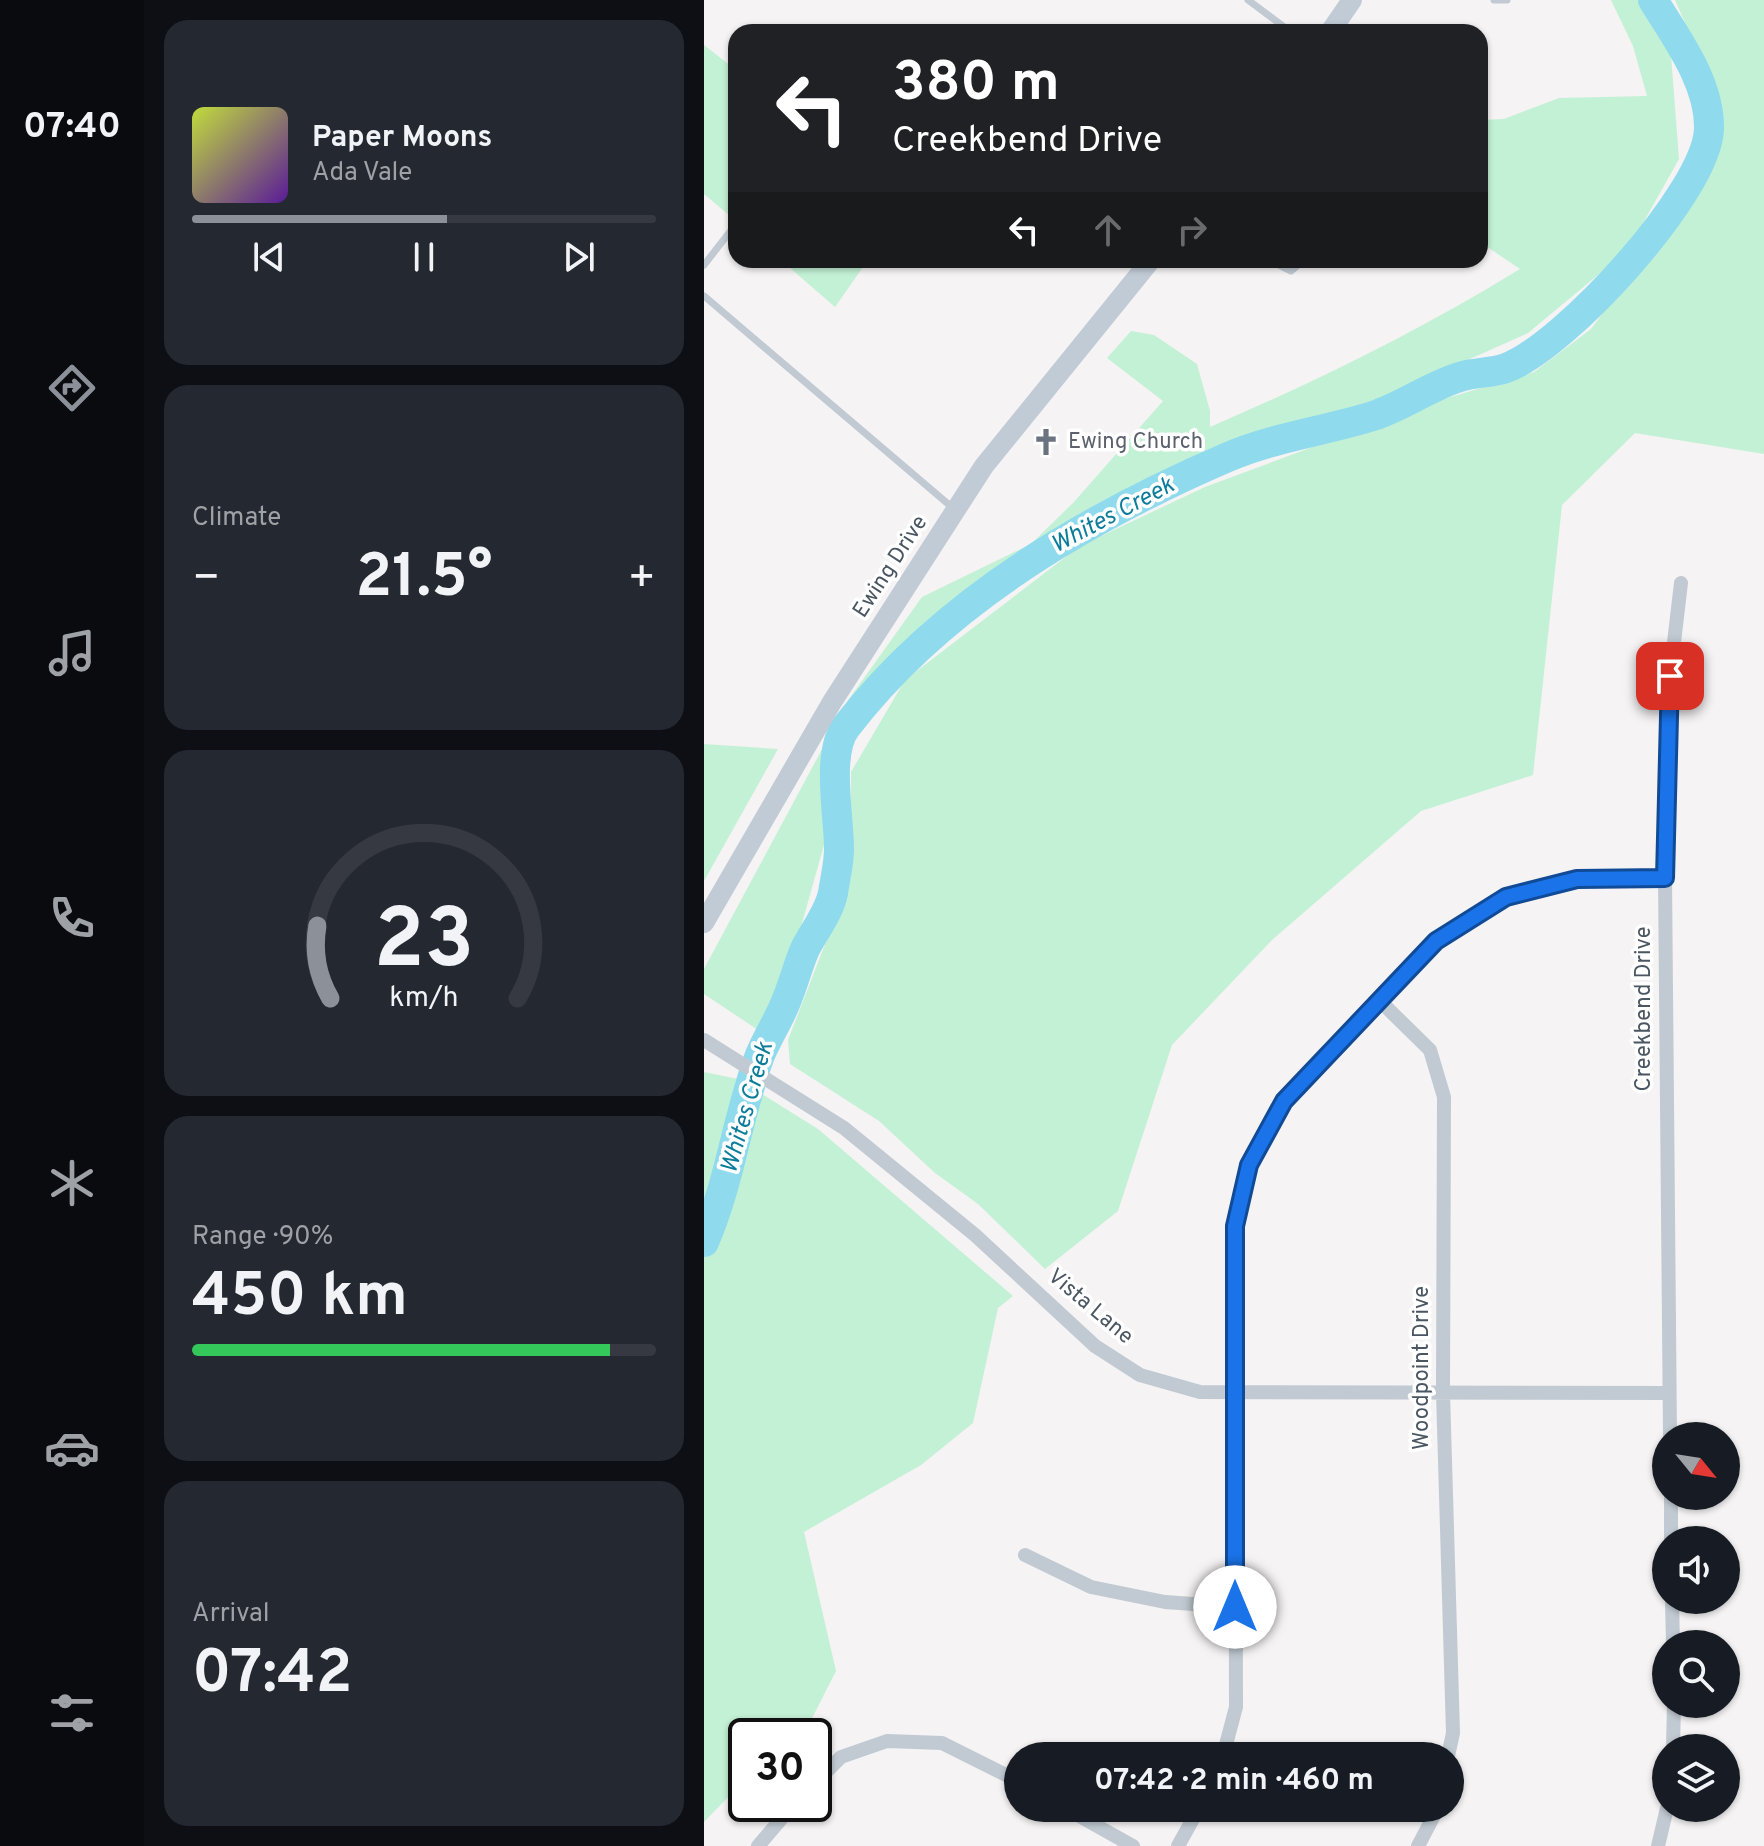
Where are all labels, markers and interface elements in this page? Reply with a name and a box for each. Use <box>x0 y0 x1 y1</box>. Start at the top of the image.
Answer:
text: 380 m <box>892 50 1060 120</box>
icon: left <box>760 56 864 160</box>
text: 07:40 <box>23 105 121 151</box>
text: Creekbend Drive <box>892 119 1162 165</box>
text: Paper Moons <box>312 120 492 157</box>
text: Ada Vale <box>312 157 412 190</box>
icon: left <box>1002 208 1046 252</box>
icon: ahead <box>1086 208 1130 252</box>
icon: right <box>1170 208 1214 252</box>
icon: previous <box>247 235 291 279</box>
icon: pause <box>402 235 446 279</box>
icon: next <box>557 235 601 279</box>
icon: directions <box>44 360 100 416</box>
church icon: Ewing Church <box>1031 427 1061 457</box>
place label: Ewing Church <box>1068 429 1203 456</box>
water label: Whites Creek <box>1046 471 1181 561</box>
text: Climate <box>192 502 281 535</box>
street label: Ewing Drive <box>848 511 934 623</box>
text: 21.5° <box>355 542 493 618</box>
text: − <box>192 552 220 608</box>
text: + <box>628 552 656 608</box>
icon: music <box>44 625 100 681</box>
pin <box>1636 642 1704 710</box>
icon: arrive <box>1648 654 1692 698</box>
icon: phone <box>44 890 100 946</box>
text: 23 <box>374 892 474 997</box>
street label: Creekbend Drive <box>1631 926 1658 1092</box>
text: km/h <box>389 981 459 1017</box>
water label: Whites Creek <box>715 1038 781 1177</box>
icon: climate <box>44 1155 100 1211</box>
text: Range · 90% <box>192 1221 333 1254</box>
text: 450 km <box>192 1261 408 1337</box>
street label: Vista Lane <box>1042 1263 1138 1351</box>
street label: Woodpoint Drive <box>1409 1286 1436 1450</box>
icon: car <box>44 1420 100 1476</box>
north arrow <box>1652 1422 1740 1510</box>
map controls <box>1652 1422 1740 1822</box>
button: sound <box>1652 1526 1740 1614</box>
position arrow <box>1193 1565 1277 1649</box>
text: Arrival <box>192 1598 270 1631</box>
button: search <box>1652 1630 1740 1718</box>
text: 07:42 <box>192 1638 352 1714</box>
icon: filters <box>44 1685 100 1741</box>
speed limit sign: 30 <box>728 1718 832 1822</box>
button: layers <box>1652 1734 1740 1822</box>
text: 07:42 · 2 min · 460 m <box>1094 1763 1374 1800</box>

